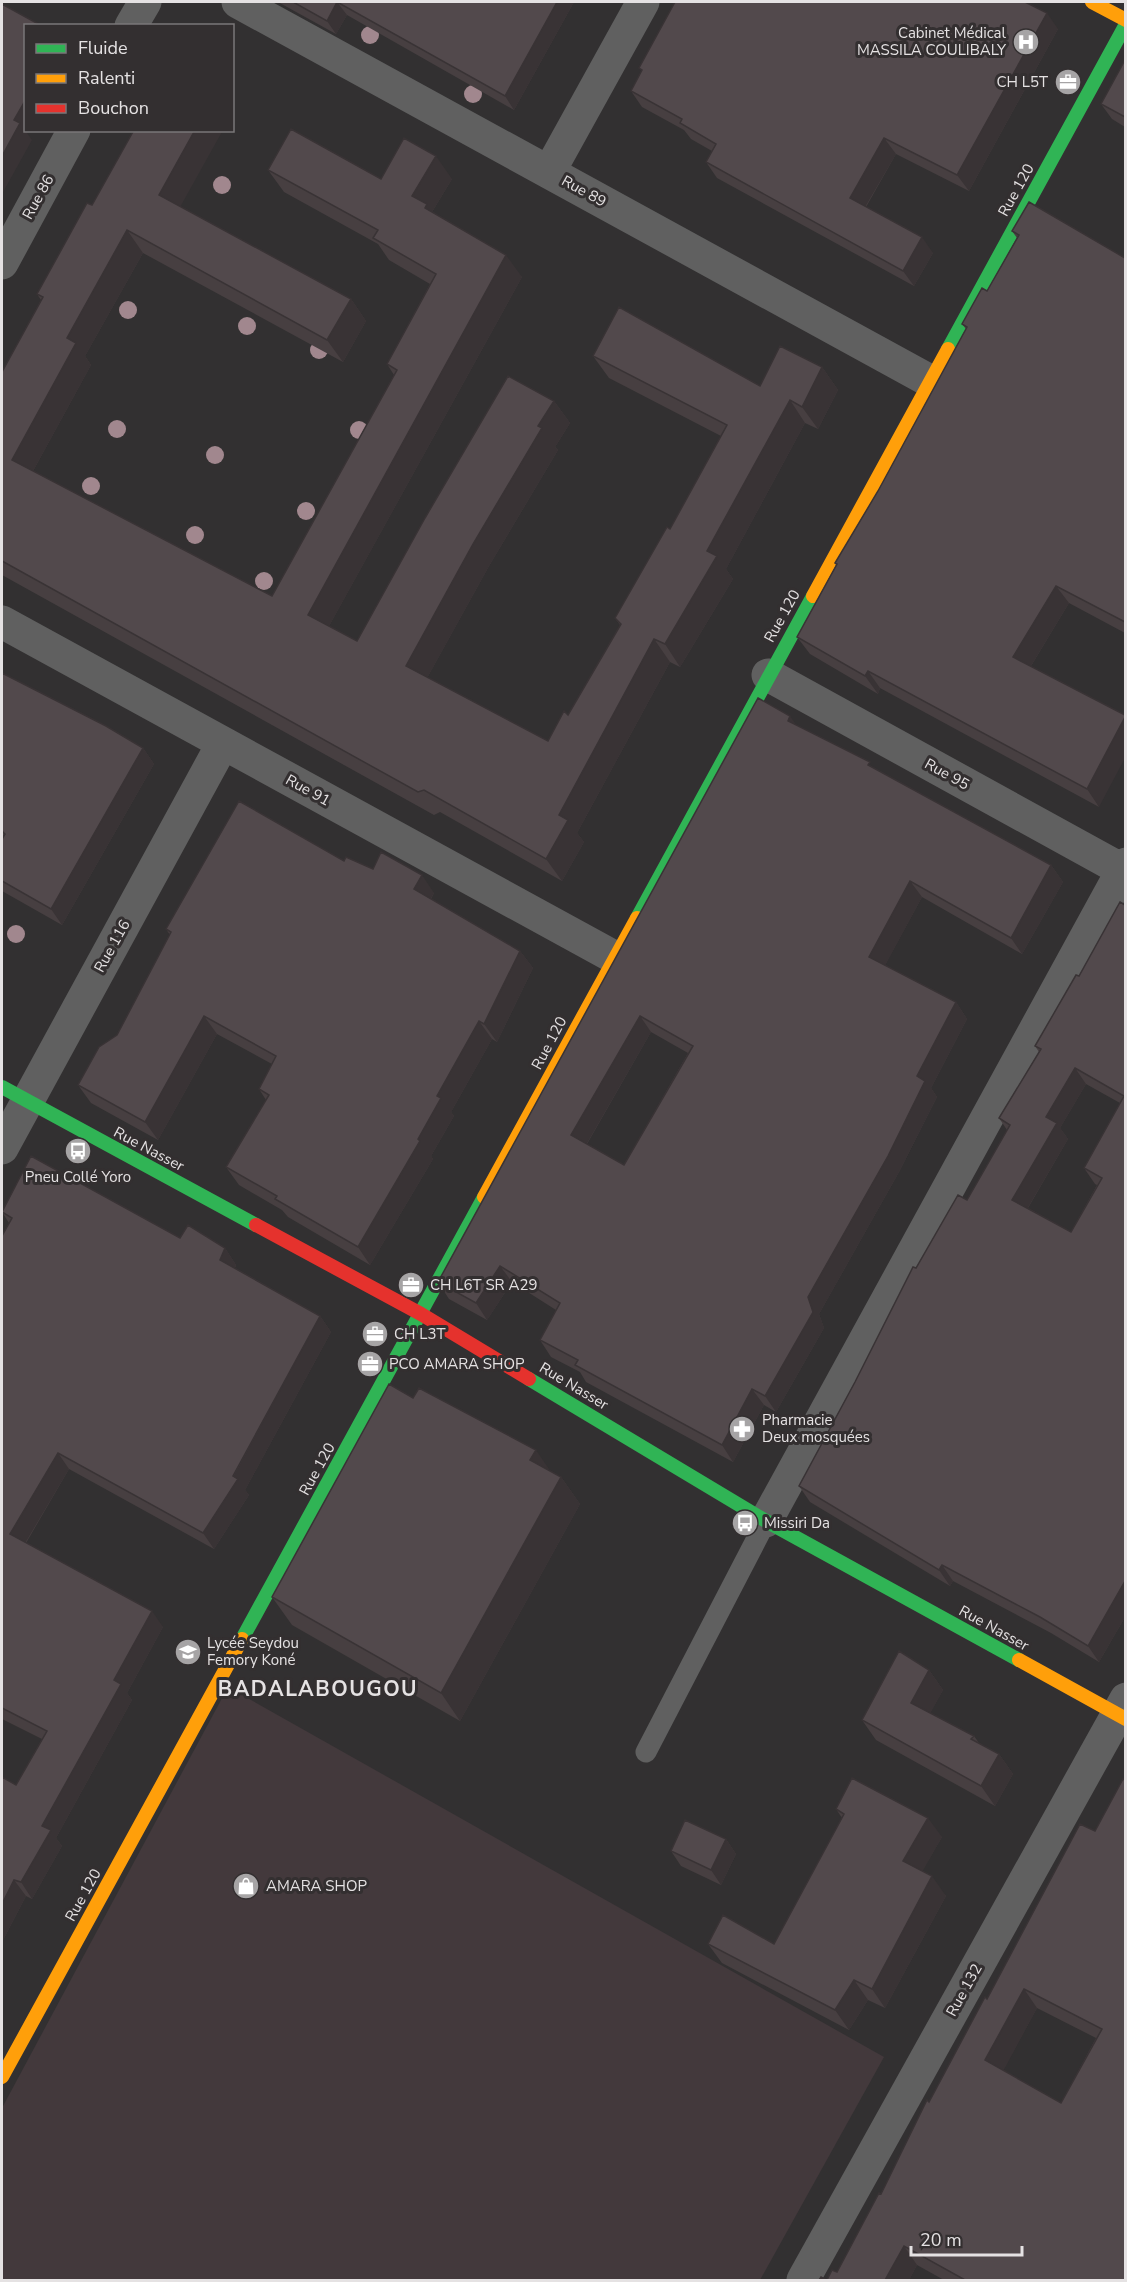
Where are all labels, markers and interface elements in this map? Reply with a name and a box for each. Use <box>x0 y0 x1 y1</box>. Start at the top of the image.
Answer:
place label: Cabinet Médical MASSILA COULIBALY <box>857 23 1007 60</box>
legend <box>24 24 234 132</box>
hospital icon: Cabinet Médical MASSILA COULIBALY <box>1011 27 1041 57</box>
text: Fluide <box>78 36 128 60</box>
text: Ralenti <box>78 66 135 90</box>
office icon: CH L5T <box>1053 67 1083 97</box>
place label: CH L5T <box>996 72 1048 92</box>
text: Bouchon <box>78 96 149 120</box>
street label: Rue 120 <box>993 160 1039 220</box>
street label: Rue 86 <box>18 171 58 223</box>
street label: Rue 89 <box>558 171 610 211</box>
street label: Rue 120 <box>759 586 805 646</box>
street label: Rue 95 <box>921 754 973 794</box>
street label: Rue 91 <box>282 770 334 810</box>
street label: Rue 116 <box>89 916 135 976</box>
street label: Rue 120 <box>527 1013 571 1073</box>
street label: Rue Nasser <box>110 1122 188 1176</box>
bus stop icon: Pneu Collé Yoro <box>63 1136 93 1166</box>
place label: Pneu Collé Yoro <box>25 1167 131 1187</box>
office icon: CH L6T SR A29 <box>396 1270 426 1300</box>
place label: CH L6T SR A29 <box>430 1275 537 1295</box>
office icon: CH L3T <box>360 1319 390 1349</box>
place label: CH L3T <box>394 1324 446 1344</box>
office icon: PCO AMARA SHOP <box>355 1349 385 1379</box>
place label: PCO AMARA SHOP <box>389 1354 525 1374</box>
street label: Rue Nasser <box>536 1358 613 1415</box>
place label: Pharmacie Deux mosquées <box>762 1410 870 1447</box>
pharmacy icon: Pharmacie Deux mosquées <box>727 1414 757 1444</box>
street label: Rue 120 <box>294 1439 340 1499</box>
bus stop icon: Missiri Da <box>730 1508 760 1538</box>
place label: Missiri Da <box>764 1513 830 1533</box>
street label: Rue Nasser <box>955 1601 1033 1656</box>
place label: Lycée Seydou Femory Koné <box>207 1633 299 1670</box>
school or university icon: Lycée Seydou Femory Koné <box>173 1637 203 1667</box>
district label: BADALABOUGOU <box>218 1675 418 1703</box>
street label: Rue 120 <box>60 1865 106 1925</box>
shop icon: AMARA SHOP <box>231 1871 261 1901</box>
place label: AMARA SHOP <box>266 1876 367 1896</box>
street label: Rue 132 <box>941 1960 987 2020</box>
scale bar <box>911 2219 1022 2257</box>
text: 20 m <box>920 2228 962 2252</box>

